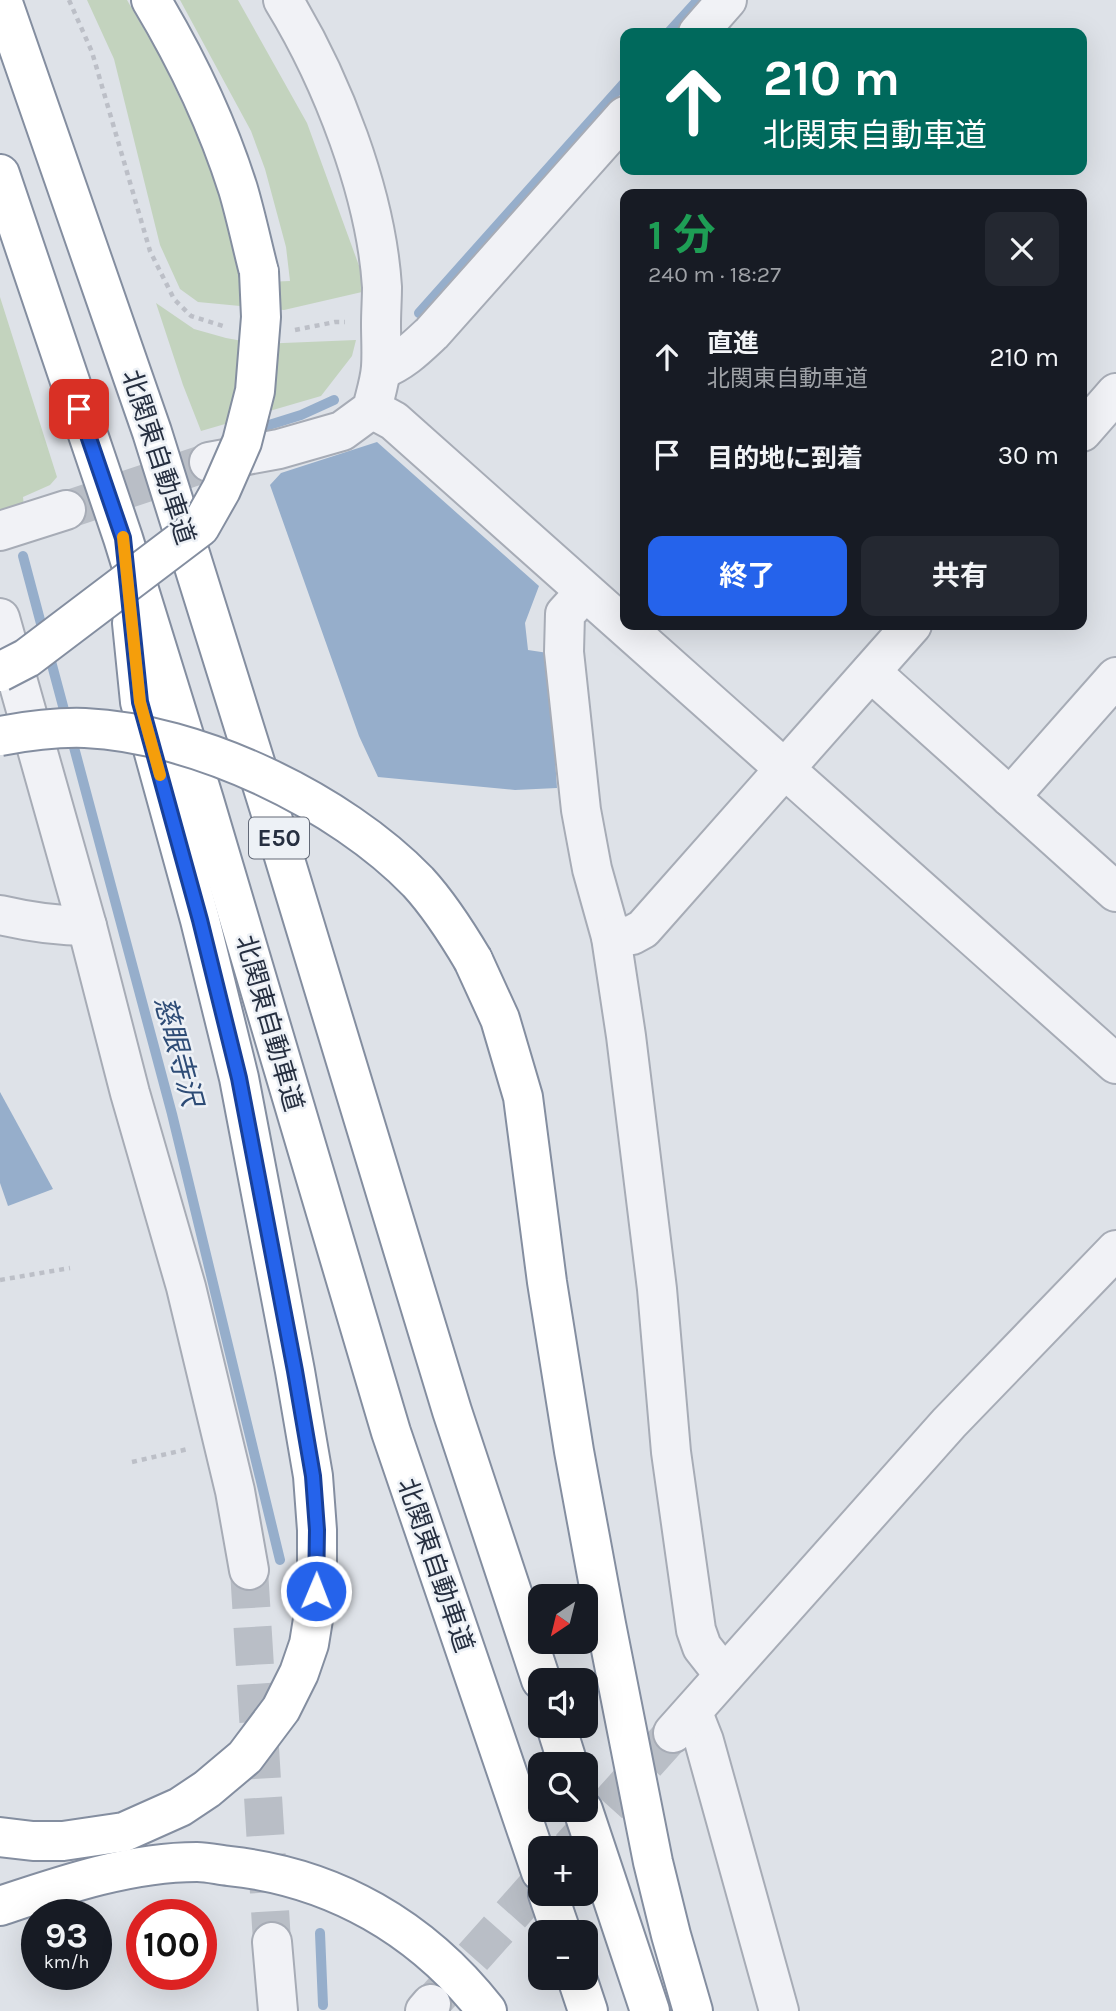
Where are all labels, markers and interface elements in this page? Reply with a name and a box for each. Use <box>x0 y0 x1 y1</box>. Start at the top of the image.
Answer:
text: 210 m <box>763 50 900 107</box>
icon: ahead <box>648 56 739 147</box>
text: 北関東自動車道 <box>763 117 987 154</box>
text: 1 分 <box>648 210 716 260</box>
button: close <box>985 212 1059 286</box>
text: 240 m · 18:27 <box>648 261 781 288</box>
text: 直進 <box>707 328 759 359</box>
icon: ahead <box>648 338 686 376</box>
text: 210 m <box>989 342 1059 373</box>
text: 北関東自動車道 <box>707 365 868 392</box>
street label: 北関東自動車道 <box>116 366 201 548</box>
pin <box>49 379 109 439</box>
icon: arrive <box>60 390 98 428</box>
icon: arrive <box>648 436 686 474</box>
text: 30 m <box>998 440 1059 471</box>
text: 目的地に到着 <box>707 443 863 474</box>
button: 終了 <box>648 536 847 616</box>
button: 共有 <box>861 536 1059 616</box>
road number: E50 <box>249 818 309 858</box>
street label: 北関東自動車道 <box>230 931 310 1115</box>
water label: 慈眼寺沢 <box>148 993 210 1113</box>
street label: 北関東自動車道 <box>391 1474 480 1656</box>
position arrow <box>279 1554 353 1628</box>
north arrow <box>528 1584 598 1654</box>
map controls <box>528 1584 598 1990</box>
button: sound <box>528 1668 598 1738</box>
button: search <box>528 1752 598 1822</box>
button: + <box>528 1836 598 1906</box>
speed limit sign: 100 <box>126 1899 217 1990</box>
text: 93 <box>45 1915 88 1956</box>
button: − <box>528 1920 598 1990</box>
text: km/h <box>44 1951 89 1973</box>

